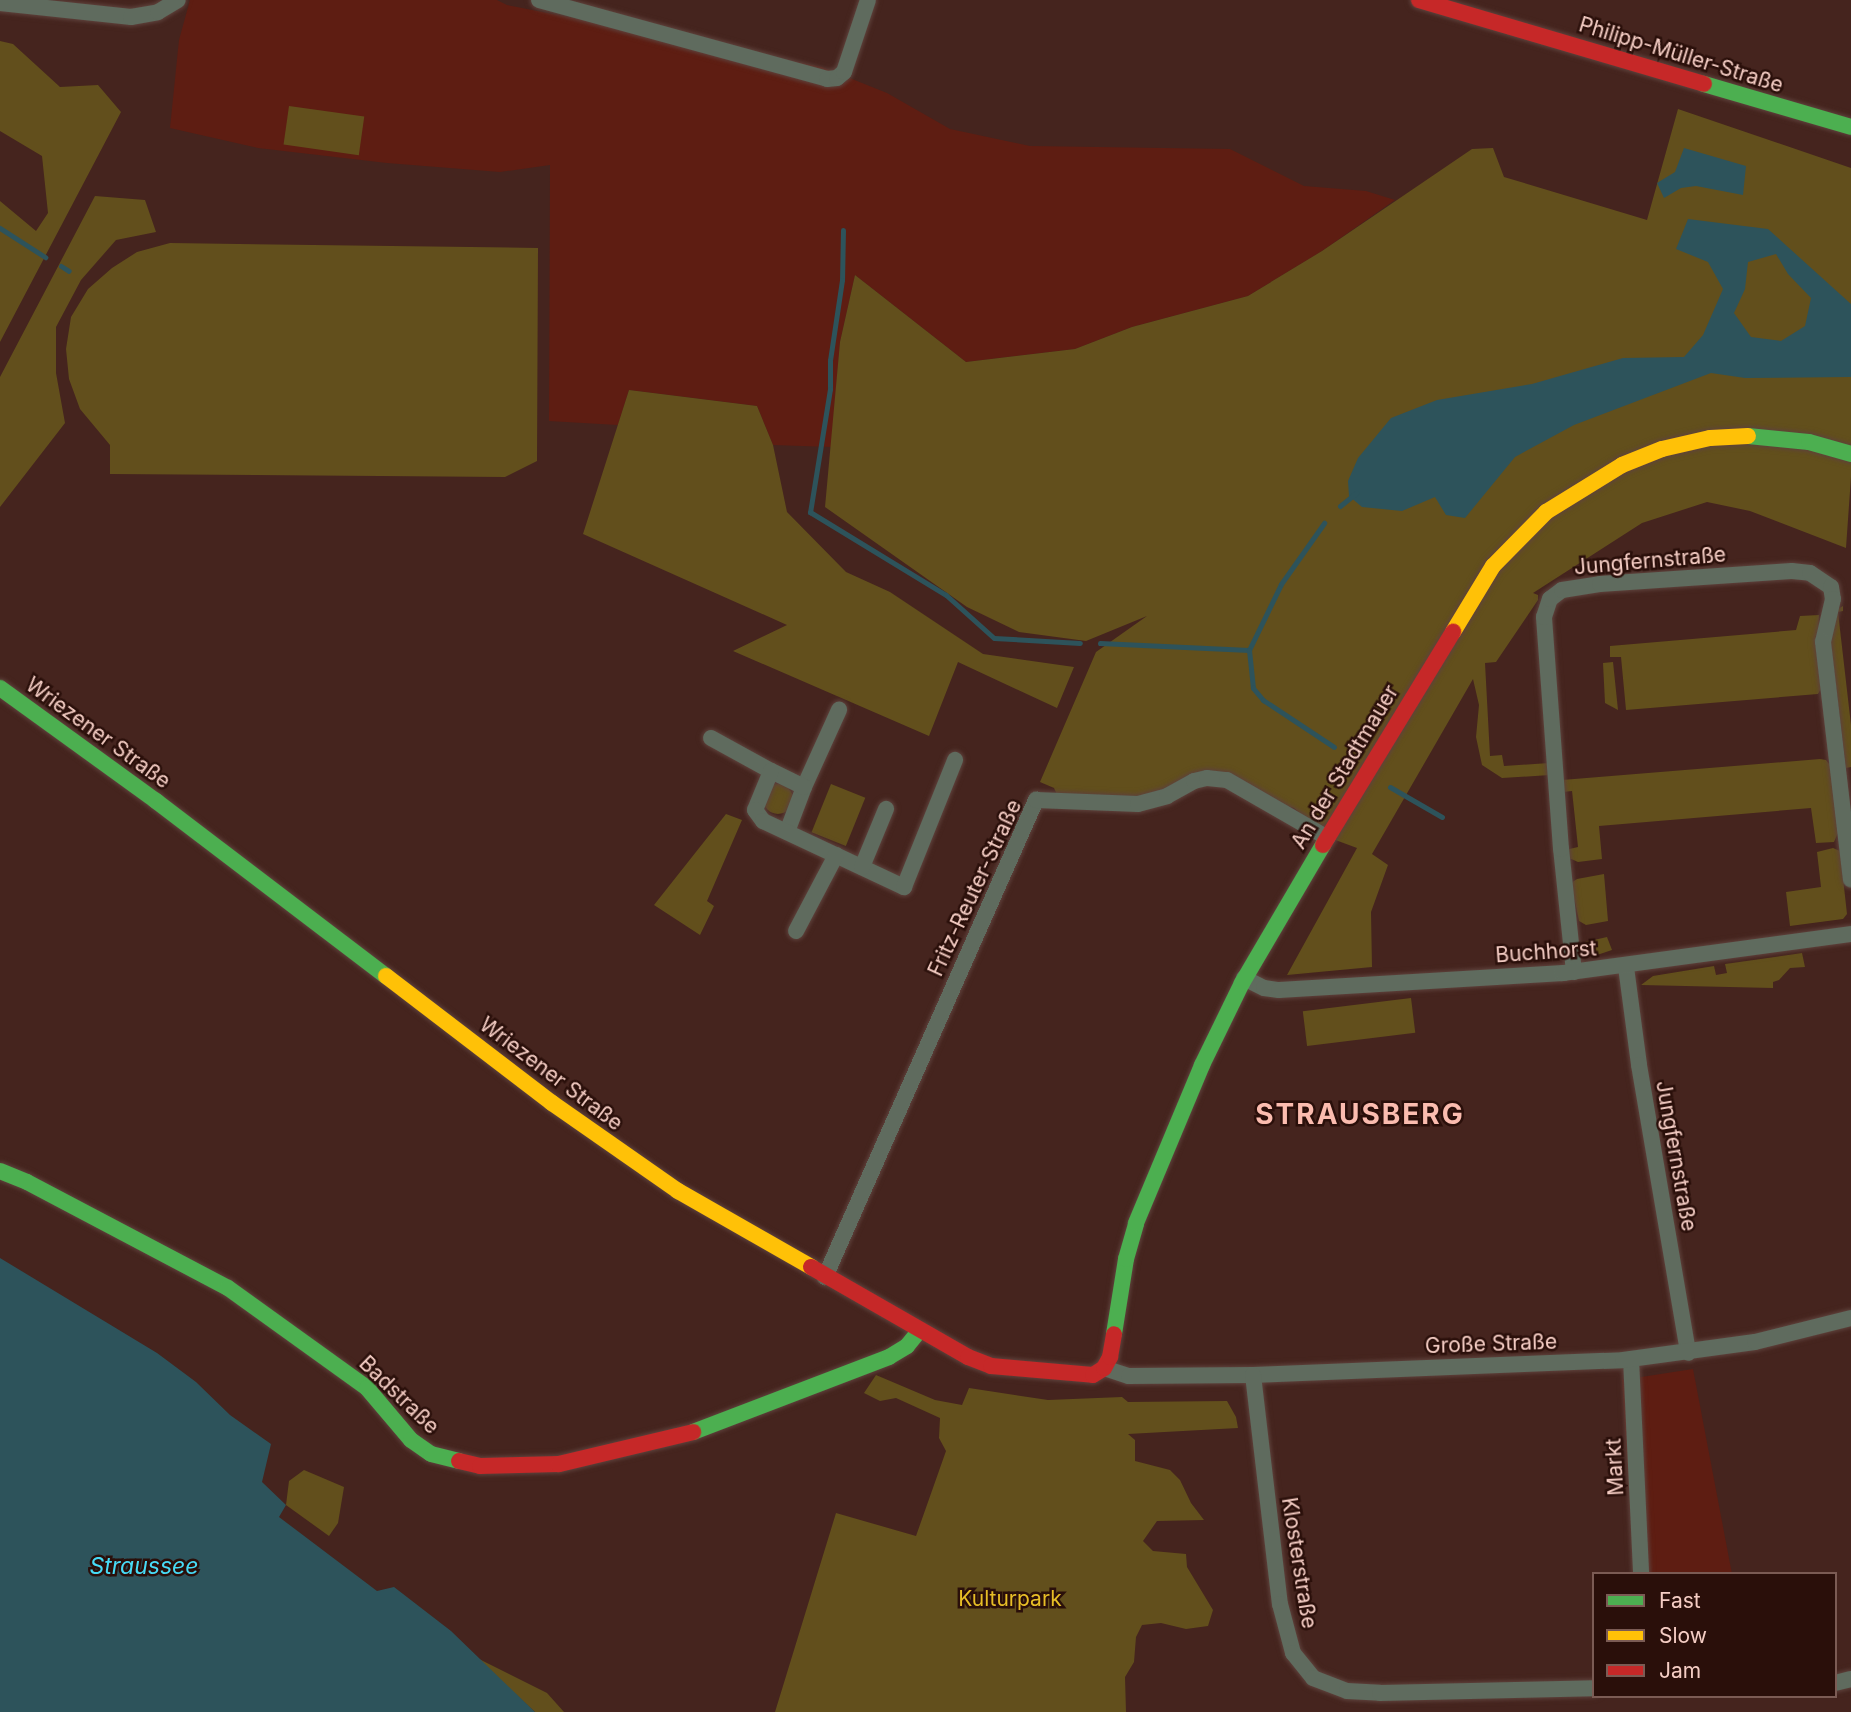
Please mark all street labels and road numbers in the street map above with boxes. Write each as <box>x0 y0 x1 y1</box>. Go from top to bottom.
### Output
street label: Philipp-Müller-Straße <box>1576 12 1786 98</box>
street label: Jungfernstraße <box>1573 542 1727 580</box>
street label: Wriezener Straße <box>21 672 175 794</box>
street label: An der Stadtmauer <box>1286 680 1404 854</box>
street label: Fritz-Reuter-Straße <box>923 796 1027 980</box>
street label: Buchhorst <box>1495 936 1597 968</box>
street label: Wriezener Straße <box>475 1012 627 1136</box>
street label: Jungfernstraße <box>1650 1079 1702 1233</box>
street label: Große Straße <box>1425 1329 1557 1359</box>
street label: Badstraße <box>354 1351 444 1439</box>
street label: Markt <box>1601 1438 1629 1496</box>
street label: Klosterstraße <box>1276 1496 1322 1630</box>

